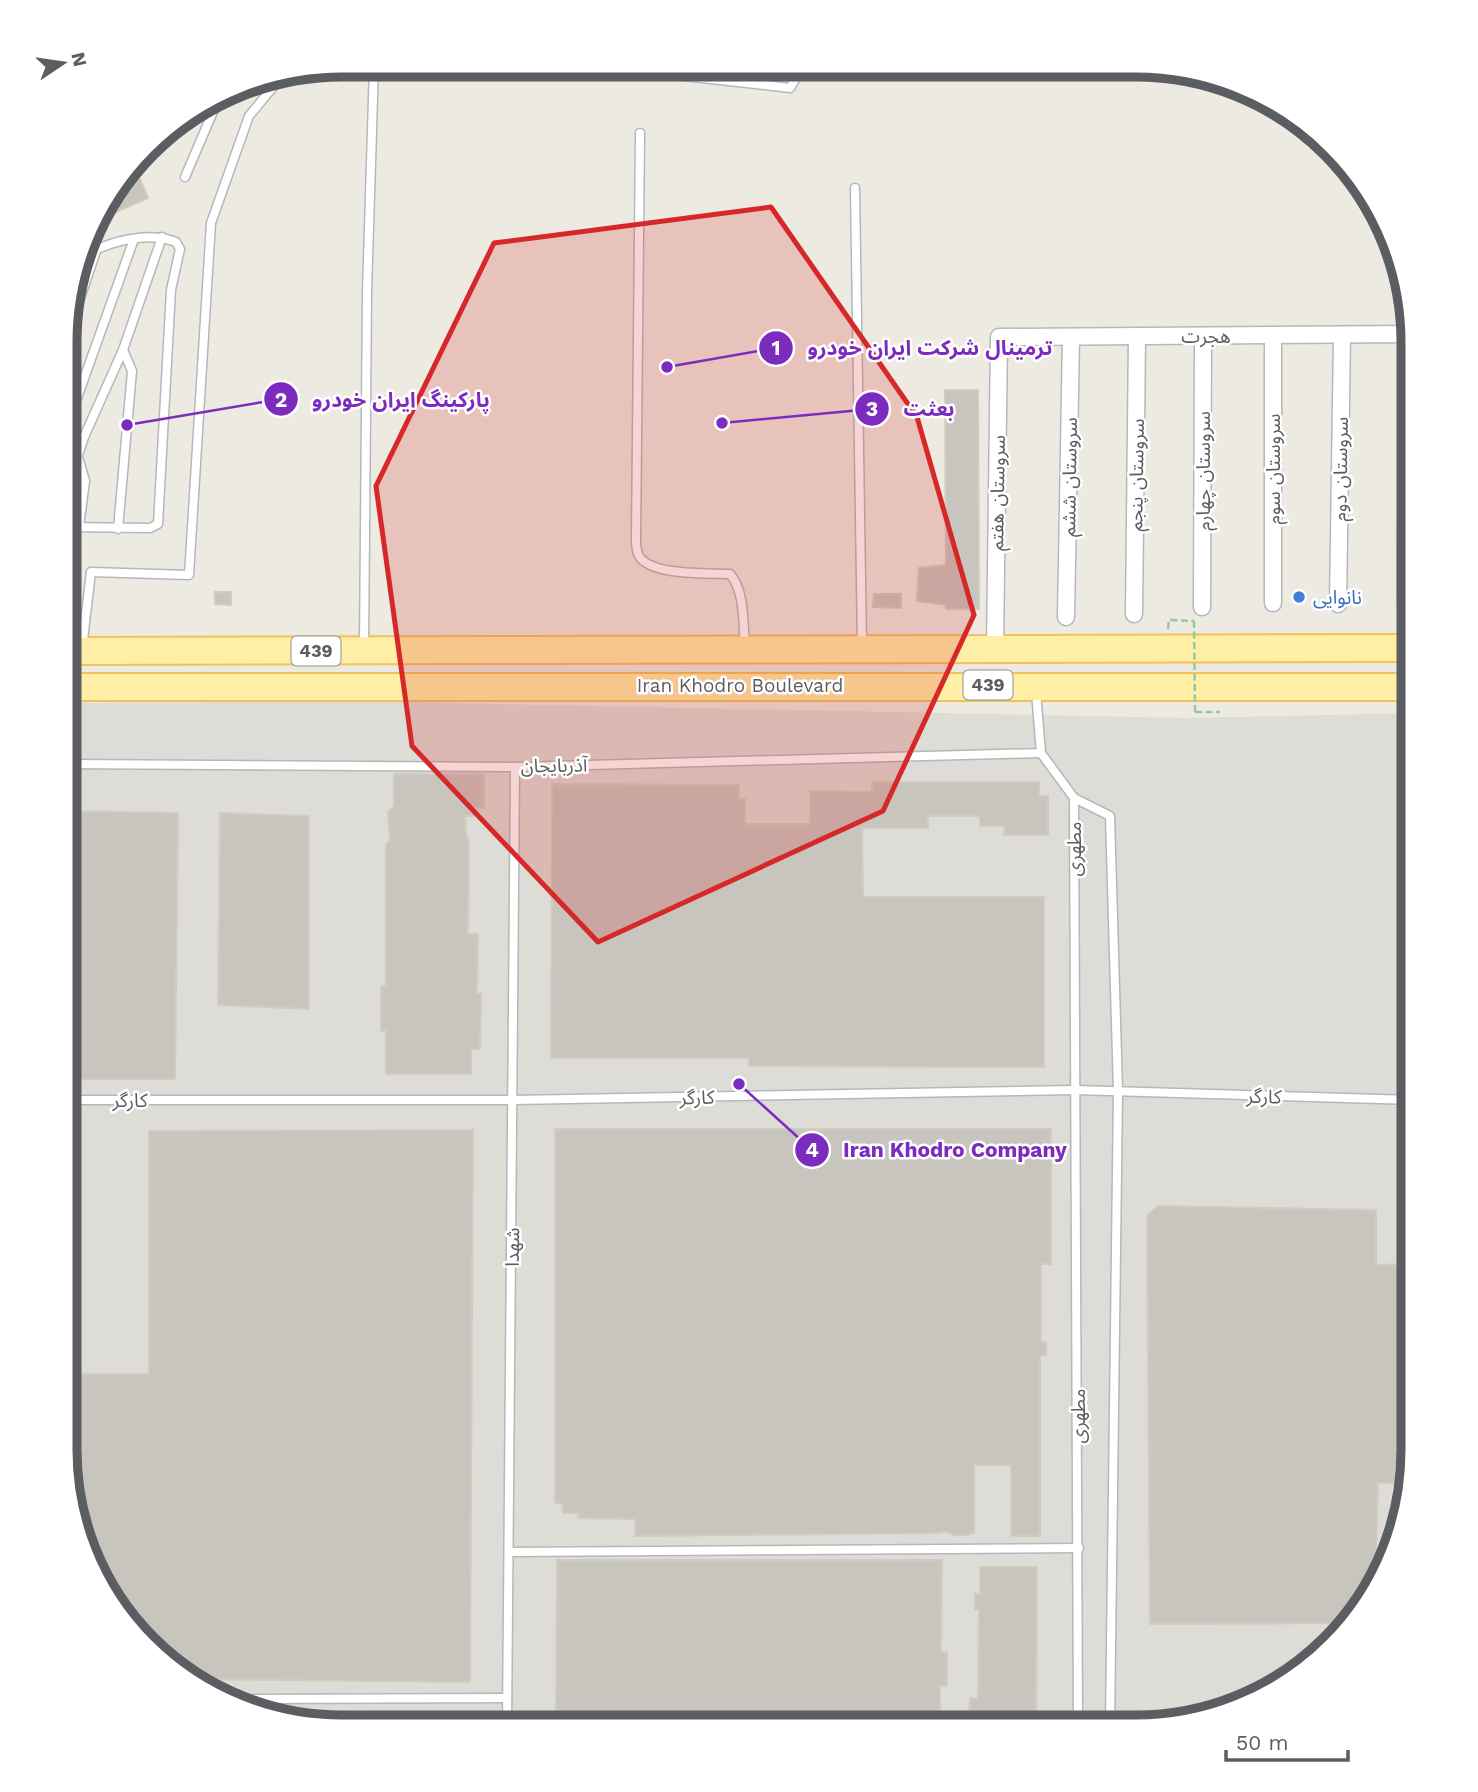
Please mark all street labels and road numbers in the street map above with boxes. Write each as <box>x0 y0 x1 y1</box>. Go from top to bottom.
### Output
street label: هجرت <box>1181 325 1231 348</box>
street label: سروستان چهارم <box>1192 411 1218 531</box>
street label: سروستان سوم <box>1262 414 1288 524</box>
street label: سروستان دوم <box>1328 416 1356 522</box>
street label: سروستان ششم <box>1057 417 1085 537</box>
street label: سروستان پنجم <box>1124 418 1152 532</box>
street label: سروستان هفتم <box>985 435 1013 551</box>
road number: 439 <box>292 636 340 666</box>
road number: 439 <box>964 670 1012 700</box>
street label: Iran Khodro Boulevard <box>637 674 843 697</box>
street label: آذربایجان <box>520 753 589 778</box>
street label: مطهری <box>1063 821 1086 877</box>
street label: کارگر <box>1245 1084 1283 1109</box>
street label: کارگر <box>678 1086 716 1109</box>
street label: کارگر <box>112 1089 149 1112</box>
street label: شهدا <box>501 1227 524 1267</box>
street label: مطهری <box>1067 1388 1090 1444</box>

